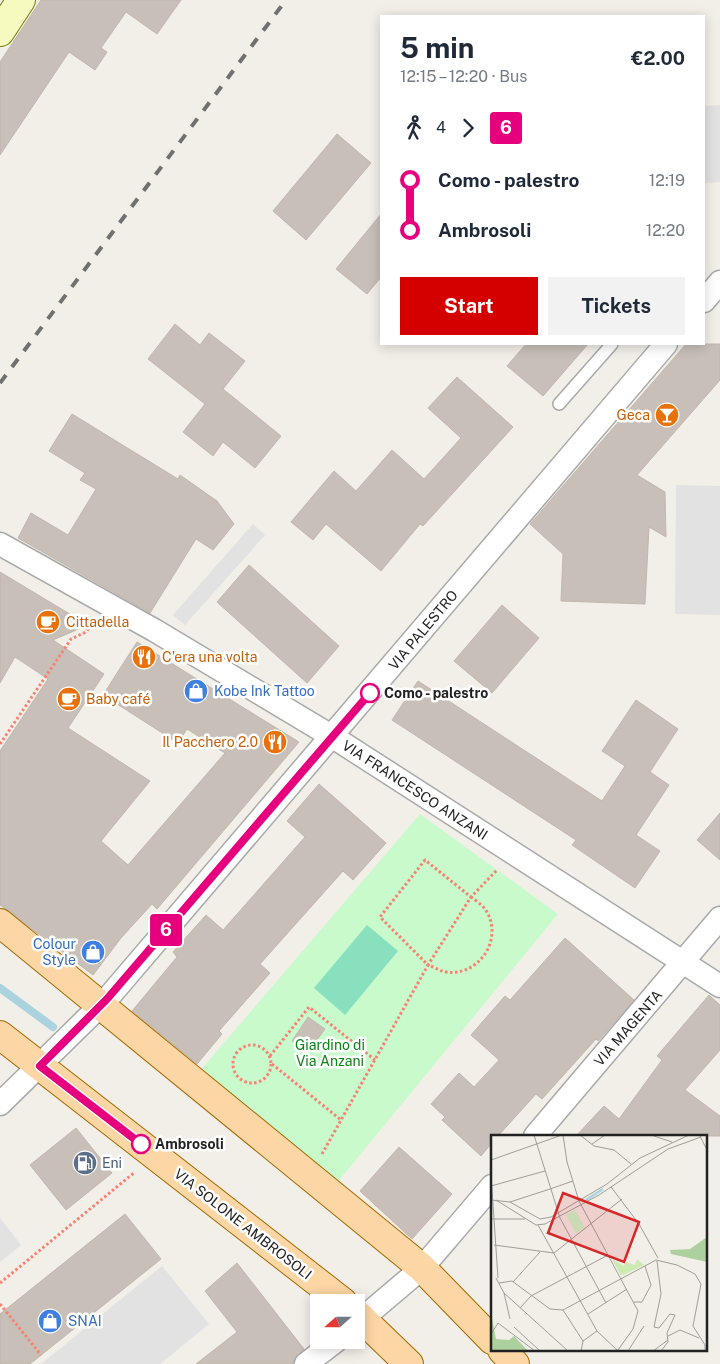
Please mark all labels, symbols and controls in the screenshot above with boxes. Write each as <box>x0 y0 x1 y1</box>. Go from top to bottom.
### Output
text: 5 min <box>400 31 474 64</box>
text: €2.00 <box>631 47 685 69</box>
text: 12:15 – 12:20 · Bus <box>400 67 527 86</box>
icon: walk <box>400 114 428 142</box>
icon: forward <box>454 114 482 142</box>
text: 6 <box>500 117 512 138</box>
text: 4 <box>436 118 446 137</box>
text: Como - palestro <box>438 169 580 191</box>
text: 12:19 <box>649 171 685 190</box>
text: Ambrosoli <box>438 219 531 241</box>
text: 12:20 <box>646 221 685 240</box>
button: Start <box>400 277 538 335</box>
button: Tickets <box>548 277 685 335</box>
bar icon: Geca <box>654 402 680 428</box>
place label: Geca <box>617 407 650 423</box>
street label: VIA PALESTRO <box>385 587 461 673</box>
cafe icon: Cittadella <box>35 609 61 635</box>
place label: Cittadella <box>66 614 129 630</box>
restaurant icon: C'era una volta <box>131 644 157 670</box>
place label: C'era una volta <box>162 649 258 665</box>
shop icon: Kobe Ink Tattoo <box>183 678 209 704</box>
place label: Kobe Ink Tattoo <box>214 683 315 699</box>
marker: Como - palestro <box>360 683 380 703</box>
place label: Como - palestro <box>384 685 488 701</box>
cafe icon: Baby café <box>56 686 82 712</box>
place label: Baby café <box>86 691 151 707</box>
restaurant icon: Il Pacchero 2.0 <box>262 729 288 755</box>
place label: Il Pacchero 2.0 <box>162 734 258 750</box>
street label: VIA FRANCESCO ANZANI <box>339 737 491 843</box>
line badge: 6 <box>150 914 182 946</box>
text: 6 <box>160 919 172 940</box>
place label: Colour Style <box>33 936 76 968</box>
shop icon: Colour Style <box>80 939 106 965</box>
street label: VIA MAGENTA <box>591 987 665 1069</box>
park label: Giardino di Via Anzani <box>295 1037 365 1069</box>
marker: Ambrosoli <box>131 1134 151 1154</box>
inset map <box>491 1135 708 1352</box>
place label: Ambrosoli <box>155 1136 224 1152</box>
fuel station icon: Eni <box>72 1150 98 1176</box>
place label: Eni <box>102 1155 122 1171</box>
street label: VIA SOLONE AMBROSOLI <box>171 1165 315 1283</box>
north arrow <box>310 1294 365 1349</box>
map controls <box>310 1294 365 1349</box>
shop icon: SNAI <box>37 1308 63 1334</box>
place label: SNAI <box>68 1313 102 1329</box>

